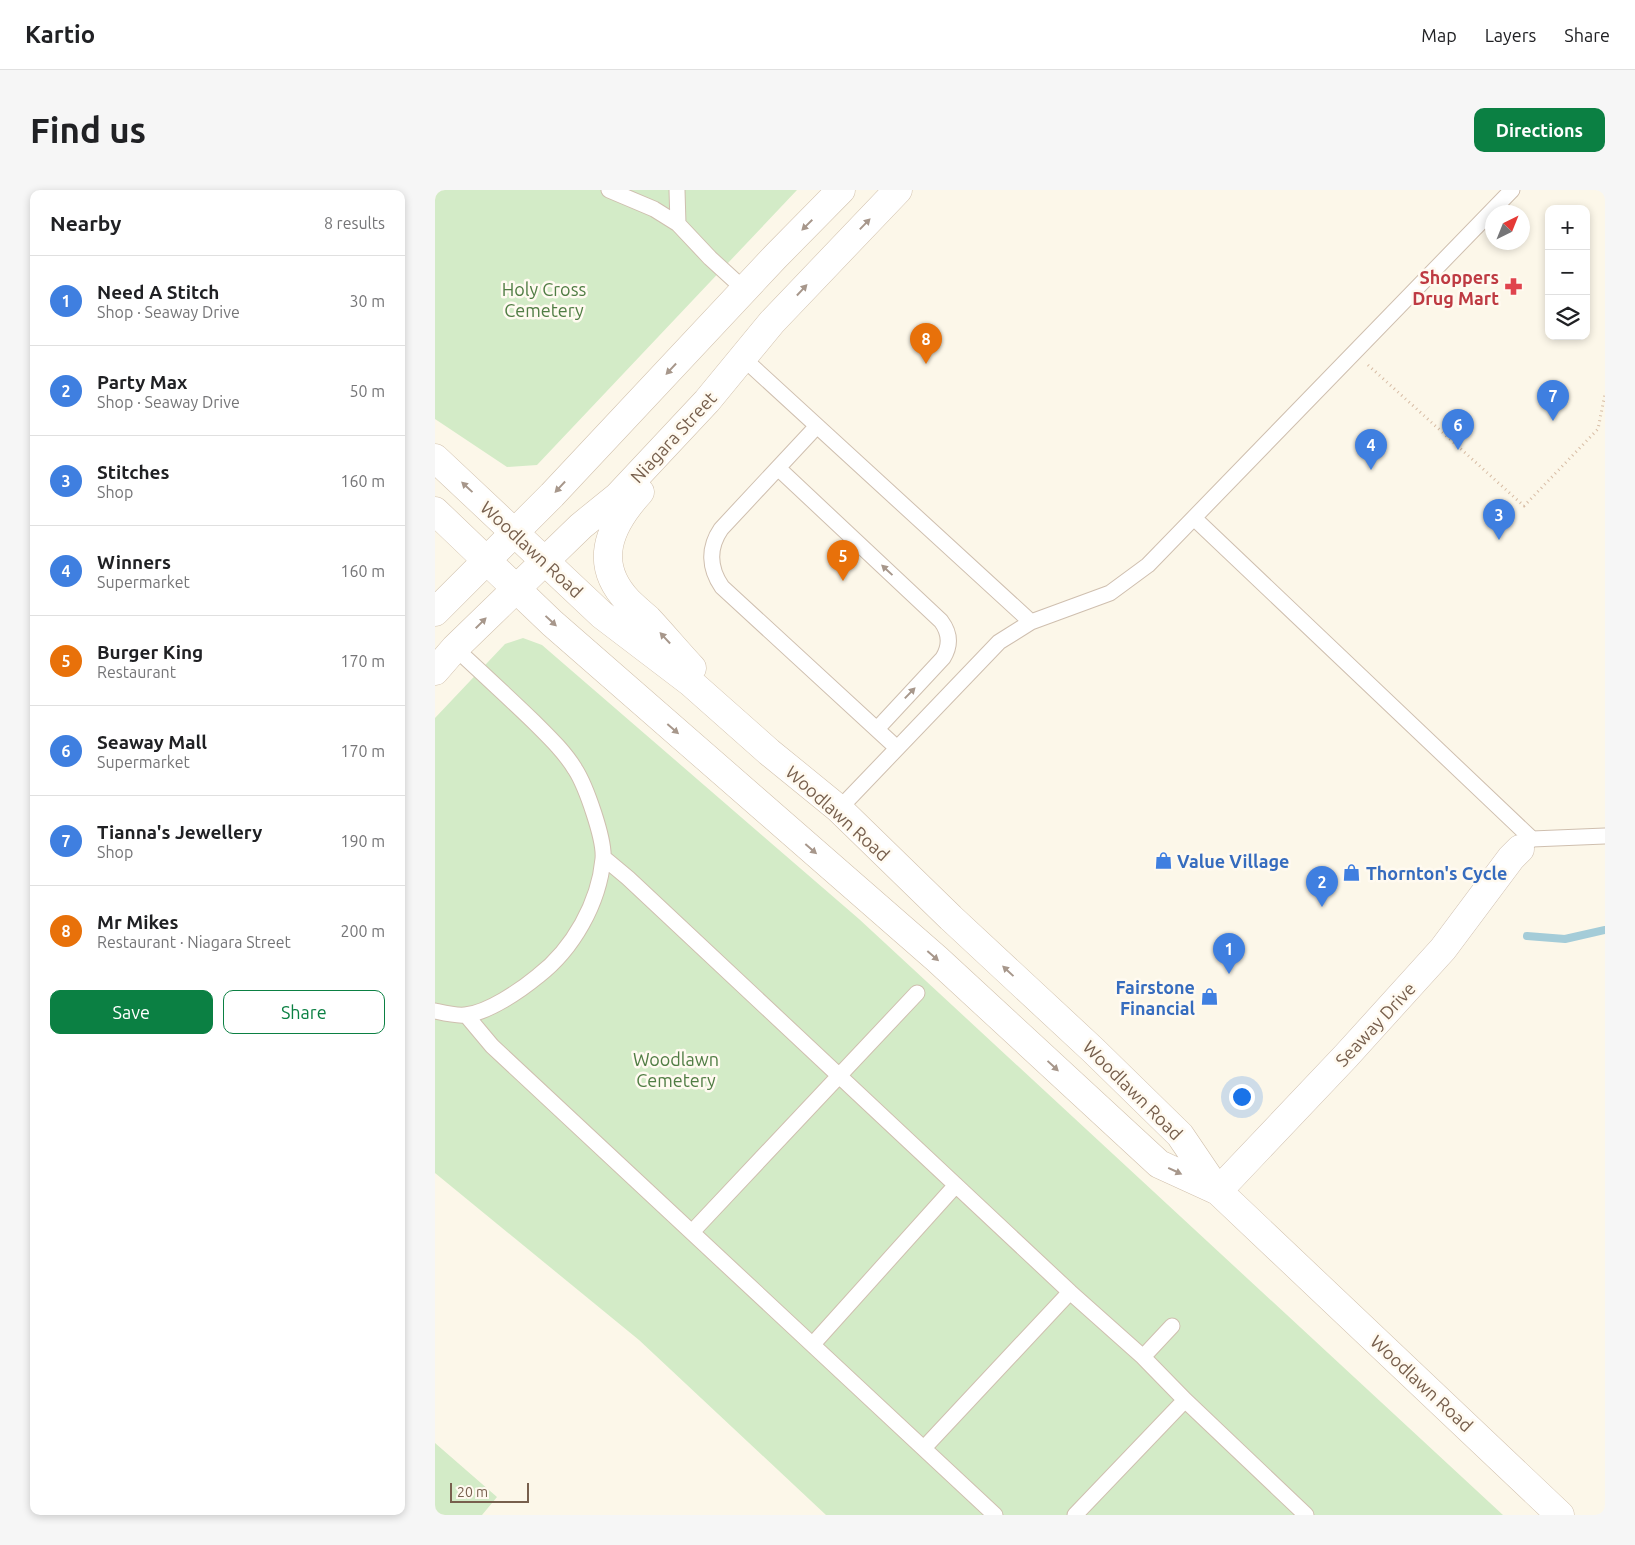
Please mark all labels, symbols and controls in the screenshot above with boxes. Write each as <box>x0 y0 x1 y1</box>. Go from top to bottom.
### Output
text: Kartio <box>25 21 95 48</box>
text: Map <box>1421 25 1457 45</box>
text: Layers <box>1485 25 1536 45</box>
text: Share <box>1564 25 1610 45</box>
button: Directions <box>1474 108 1605 152</box>
text: Find us <box>30 110 146 150</box>
north arrow <box>1485 205 1530 250</box>
map controls <box>1545 205 1590 340</box>
button: + <box>1545 205 1590 250</box>
text: Nearby <box>50 211 121 235</box>
text: 8 results <box>324 214 385 232</box>
one-way arrow <box>859 218 871 230</box>
one-way arrow <box>801 219 813 231</box>
button: − <box>1545 250 1590 295</box>
place label: Shoppers Drug Mart <box>1412 267 1499 308</box>
pharmacy icon: Shoppers Drug Mart <box>1503 277 1523 297</box>
park label: Holy Cross Cemetery <box>502 279 586 320</box>
text: Need A Stitch <box>97 281 219 303</box>
one-way arrow <box>796 285 808 297</box>
text: 1 <box>61 292 71 310</box>
text: 30 m <box>349 292 385 310</box>
button: layers <box>1545 295 1590 340</box>
text: Shop · Seaway Drive <box>97 303 240 321</box>
pin: 8 <box>910 323 942 364</box>
one-way arrow <box>665 363 677 375</box>
text: Party Max <box>97 371 187 393</box>
pin: 7 <box>1537 380 1569 421</box>
text: 2 <box>61 382 71 400</box>
text: 50 m <box>349 382 385 400</box>
street label: Niagara Street <box>626 388 720 486</box>
text: Shop · Seaway Drive <box>97 393 240 411</box>
pin: 6 <box>1442 409 1474 450</box>
pin: 4 <box>1355 429 1387 470</box>
text: Stitches <box>97 461 170 483</box>
text: 3 <box>61 472 71 490</box>
text: 160 m <box>340 472 385 490</box>
one-way arrow <box>461 481 473 493</box>
one-way arrow <box>554 481 566 493</box>
text: Shop <box>97 483 133 501</box>
street label: Woodlawn Road <box>477 497 587 601</box>
pin: 3 <box>1483 499 1515 540</box>
pin: 5 <box>827 540 859 581</box>
text: Winners <box>97 551 171 573</box>
text: 4 <box>61 562 71 580</box>
text: 160 m <box>340 562 385 580</box>
one-way arrow <box>881 564 893 576</box>
text: Supermarket <box>97 573 190 591</box>
one-way arrow <box>545 616 558 627</box>
one-way arrow <box>474 617 486 629</box>
one-way arrow <box>659 633 671 645</box>
text: Burger King <box>97 641 203 663</box>
text: 5 <box>61 652 71 670</box>
text: 170 m <box>340 652 385 670</box>
text: Restaurant <box>97 663 176 681</box>
one-way arrow <box>904 688 916 700</box>
one-way arrow <box>667 723 680 734</box>
text: Seaway Mall <box>97 731 207 753</box>
text: 6 <box>61 742 71 760</box>
text: 170 m <box>340 742 385 760</box>
text: Supermarket <box>97 753 190 771</box>
street label: Woodlawn Road <box>782 761 894 865</box>
text: Tianna's Jewellery <box>97 821 262 843</box>
text: 7 <box>61 832 71 850</box>
text: 190 m <box>340 832 385 850</box>
text: Shop <box>97 843 133 861</box>
one-way arrow <box>804 843 817 854</box>
shop icon: Value Village <box>1153 851 1173 871</box>
place label: Value Village <box>1177 851 1289 871</box>
shop icon: Thornton's Cycle <box>1342 863 1362 883</box>
place label: Thornton's Cycle <box>1366 863 1507 883</box>
pin: 2 <box>1306 866 1338 907</box>
text: Mr Mikes <box>97 911 178 933</box>
text: 8 <box>61 922 71 940</box>
text: 200 m <box>340 922 385 940</box>
text: Restaurant · Niagara Street <box>97 933 291 951</box>
pin: 1 <box>1213 933 1245 974</box>
one-way arrow <box>927 950 940 961</box>
one-way arrow <box>1002 965 1014 977</box>
place label: Fairstone Financial <box>1115 977 1196 1018</box>
street label: Seaway Drive <box>1331 978 1419 1070</box>
shop icon: Fairstone Financial <box>1199 987 1219 1007</box>
button: Save <box>50 990 213 1034</box>
button: Share <box>223 990 385 1034</box>
street label: Woodlawn Road <box>1079 1036 1187 1144</box>
park label: Woodlawn Cemetery <box>633 1049 719 1090</box>
one-way arrow <box>1046 1060 1058 1072</box>
your location <box>1229 1084 1255 1110</box>
one-way arrow <box>1168 1168 1182 1176</box>
street label: Woodlawn Road <box>1367 1331 1477 1435</box>
scale bar <box>450 1480 529 1503</box>
text: 20 m <box>457 1484 488 1500</box>

